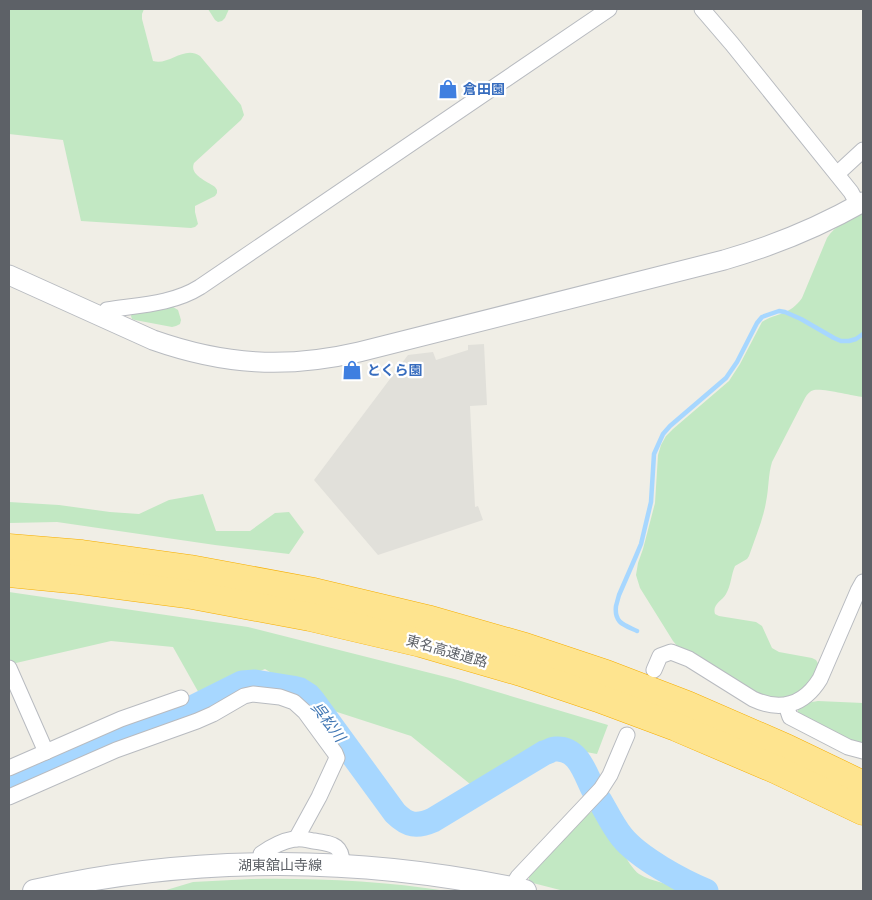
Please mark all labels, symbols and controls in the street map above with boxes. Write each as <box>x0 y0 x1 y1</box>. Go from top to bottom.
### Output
shop icon: 倉田園 <box>437 78 459 100</box>
place label: 倉田園 <box>463 81 505 97</box>
shop icon: とくら園 <box>341 359 363 381</box>
place label: とくら園 <box>367 362 423 378</box>
street label: 東名高速道路 <box>404 632 490 670</box>
water label: 呉松川 <box>307 699 350 747</box>
street label: 湖東舘山寺線 <box>238 857 322 873</box>

